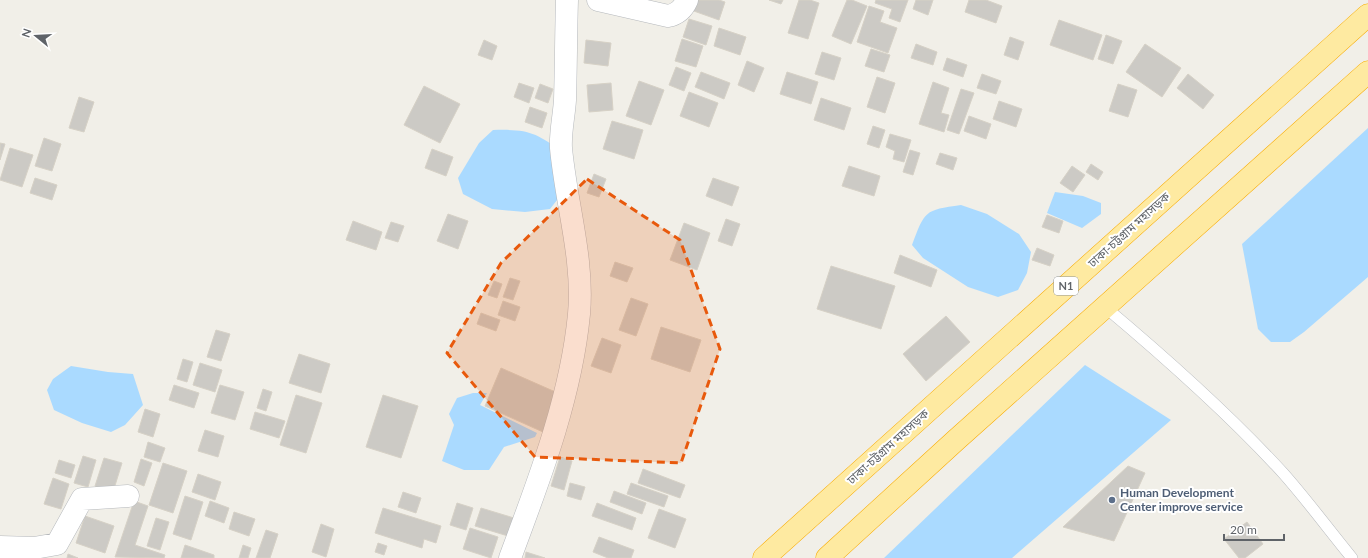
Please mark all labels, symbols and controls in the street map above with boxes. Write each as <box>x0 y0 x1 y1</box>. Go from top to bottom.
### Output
north arrow <box>16 16 56 56</box>
text: N <box>19 27 34 39</box>
street label: ঢাকা-চট্টগ্রাম মহাসড়ক <box>1084 189 1173 271</box>
road number: N1 <box>1054 277 1078 295</box>
street label: ঢাকা-চট্টগ্রাম মহাসড়ক <box>843 406 932 488</box>
place label: Human Development Center improve service <box>1120 485 1243 514</box>
marker: Human Development Center improve service <box>1107 495 1117 505</box>
scale bar <box>1224 516 1284 542</box>
text: 20 m <box>1230 522 1257 537</box>

